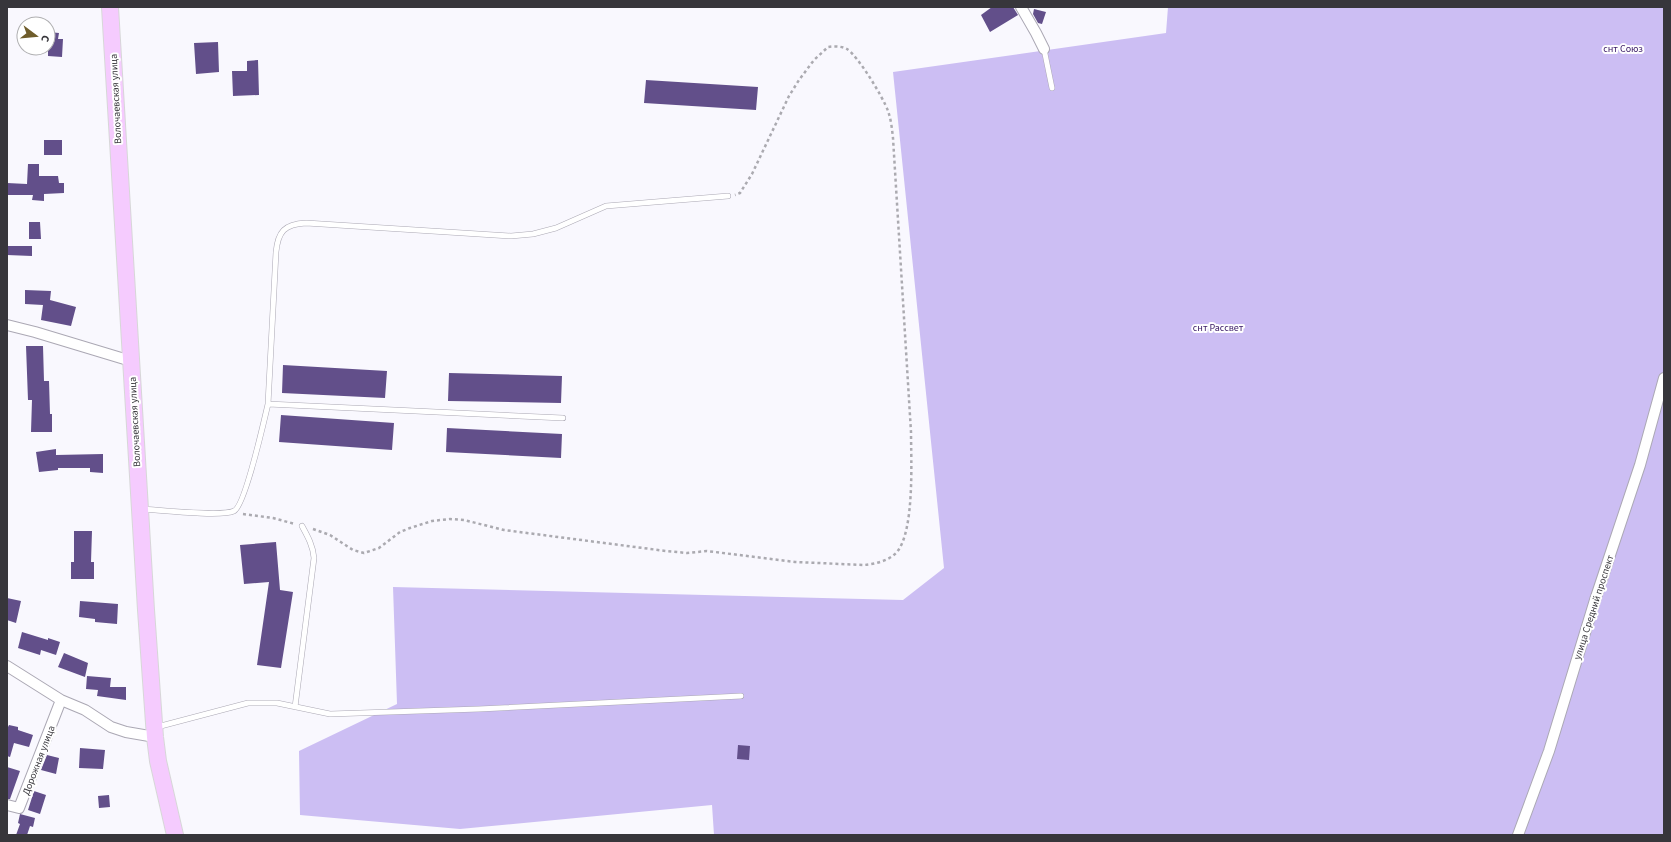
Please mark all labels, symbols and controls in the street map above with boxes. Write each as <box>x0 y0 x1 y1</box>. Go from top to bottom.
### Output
north arrow <box>16 16 56 56</box>
text: С <box>37 33 53 44</box>
park label: снт Союз <box>1603 42 1643 56</box>
street label: Волочаевская улица <box>107 54 125 144</box>
park label: снт Рассвет <box>1193 321 1244 335</box>
street label: Волочаевская улица <box>126 377 144 467</box>
street label: улица Средний проспект <box>1570 553 1618 662</box>
street label: Дорожная улица <box>19 723 59 797</box>

